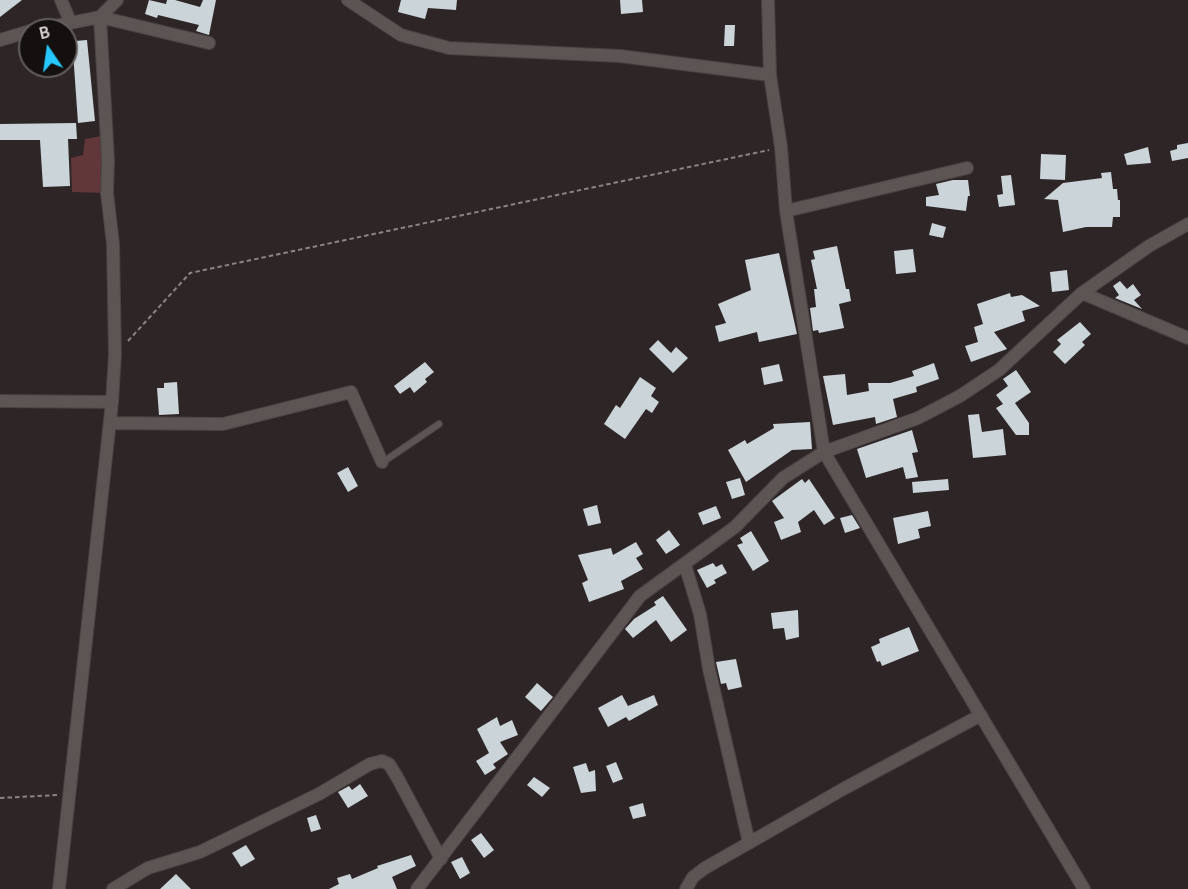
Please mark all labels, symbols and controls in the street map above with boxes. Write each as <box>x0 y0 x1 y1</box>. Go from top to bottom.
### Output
north arrow <box>18 18 78 78</box>
text: B <box>37 22 52 42</box>

